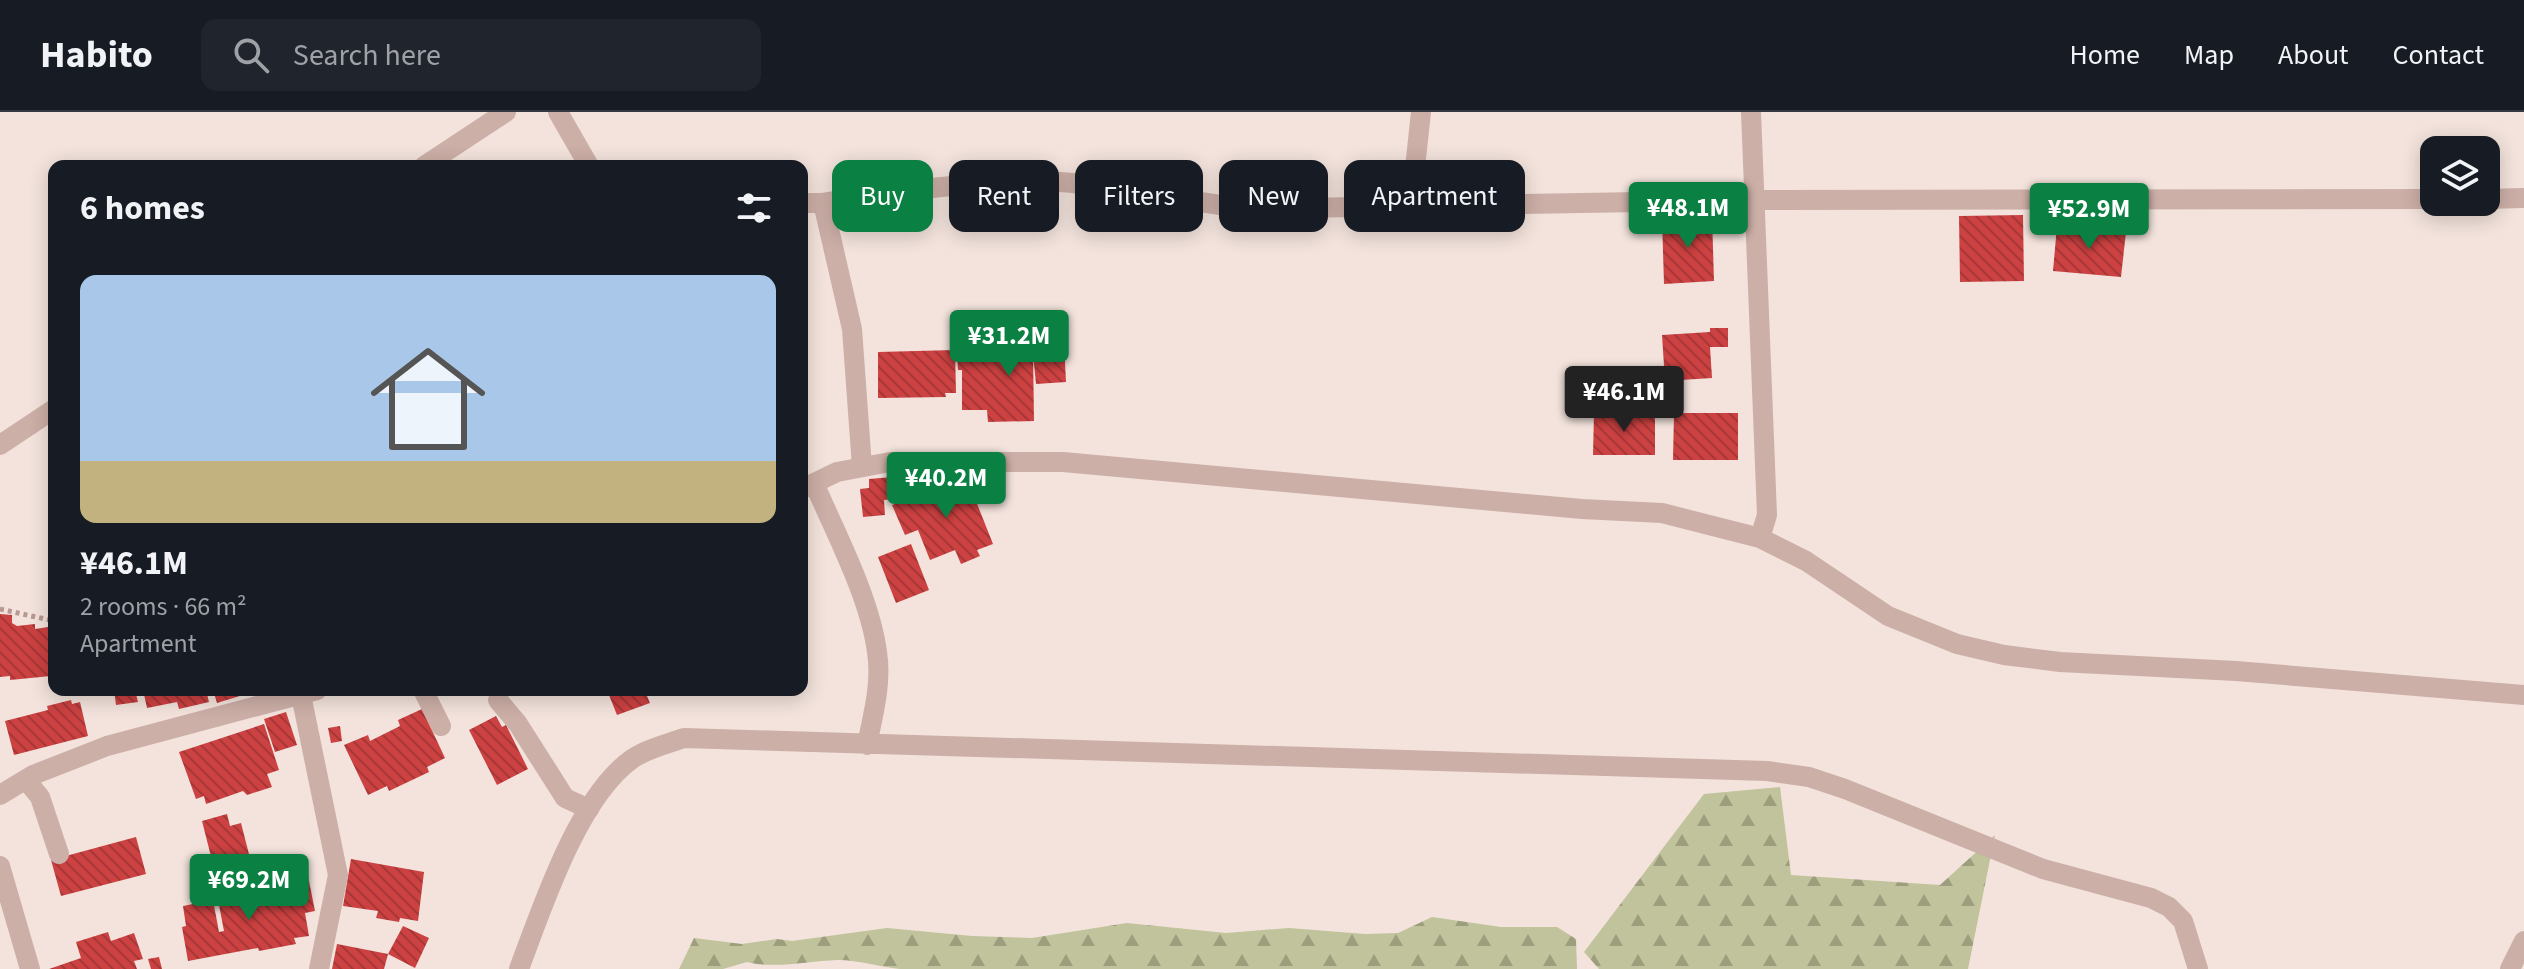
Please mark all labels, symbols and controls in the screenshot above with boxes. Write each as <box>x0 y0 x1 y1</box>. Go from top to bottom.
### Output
search box <box>201 19 761 91</box>
text: Habito <box>40 28 153 82</box>
icon: search <box>229 33 273 77</box>
text: Search here <box>293 34 441 77</box>
text: Home <box>2069 35 2140 75</box>
text: Map <box>2184 35 2234 75</box>
text: About <box>2278 35 2349 75</box>
text: Contact <box>2393 35 2484 75</box>
map controls <box>2420 136 2500 216</box>
button: layers <box>2420 136 2500 216</box>
chip: Buy <box>832 160 933 232</box>
chip: Rent <box>949 160 1059 232</box>
chip: Filters <box>1075 160 1203 232</box>
chip: New <box>1219 160 1328 232</box>
chip: Apartment <box>1344 160 1525 232</box>
pin: ¥48.1M <box>1623 182 1753 250</box>
pin: ¥52.9M <box>2024 183 2154 251</box>
text: 6 homes <box>80 184 205 233</box>
icon: filters <box>732 186 776 230</box>
text: ¥48.1M <box>1647 189 1729 226</box>
text: ¥52.9M <box>2048 190 2130 227</box>
pin: ¥31.2M <box>944 310 1074 378</box>
text: ¥31.2M <box>968 317 1050 354</box>
icon: home <box>356 327 500 471</box>
pin: ¥46.1M <box>1559 366 1689 434</box>
text: ¥46.1M <box>1583 373 1665 410</box>
pin: ¥40.2M <box>881 452 1011 520</box>
text: ¥40.2M <box>905 459 987 496</box>
text: ¥46.1M <box>80 539 188 588</box>
text: 2 rooms · 66 m² <box>80 588 247 625</box>
text: Apartment <box>80 625 197 662</box>
pin: ¥69.2M <box>184 854 314 922</box>
text: ¥69.2M <box>208 861 290 898</box>

